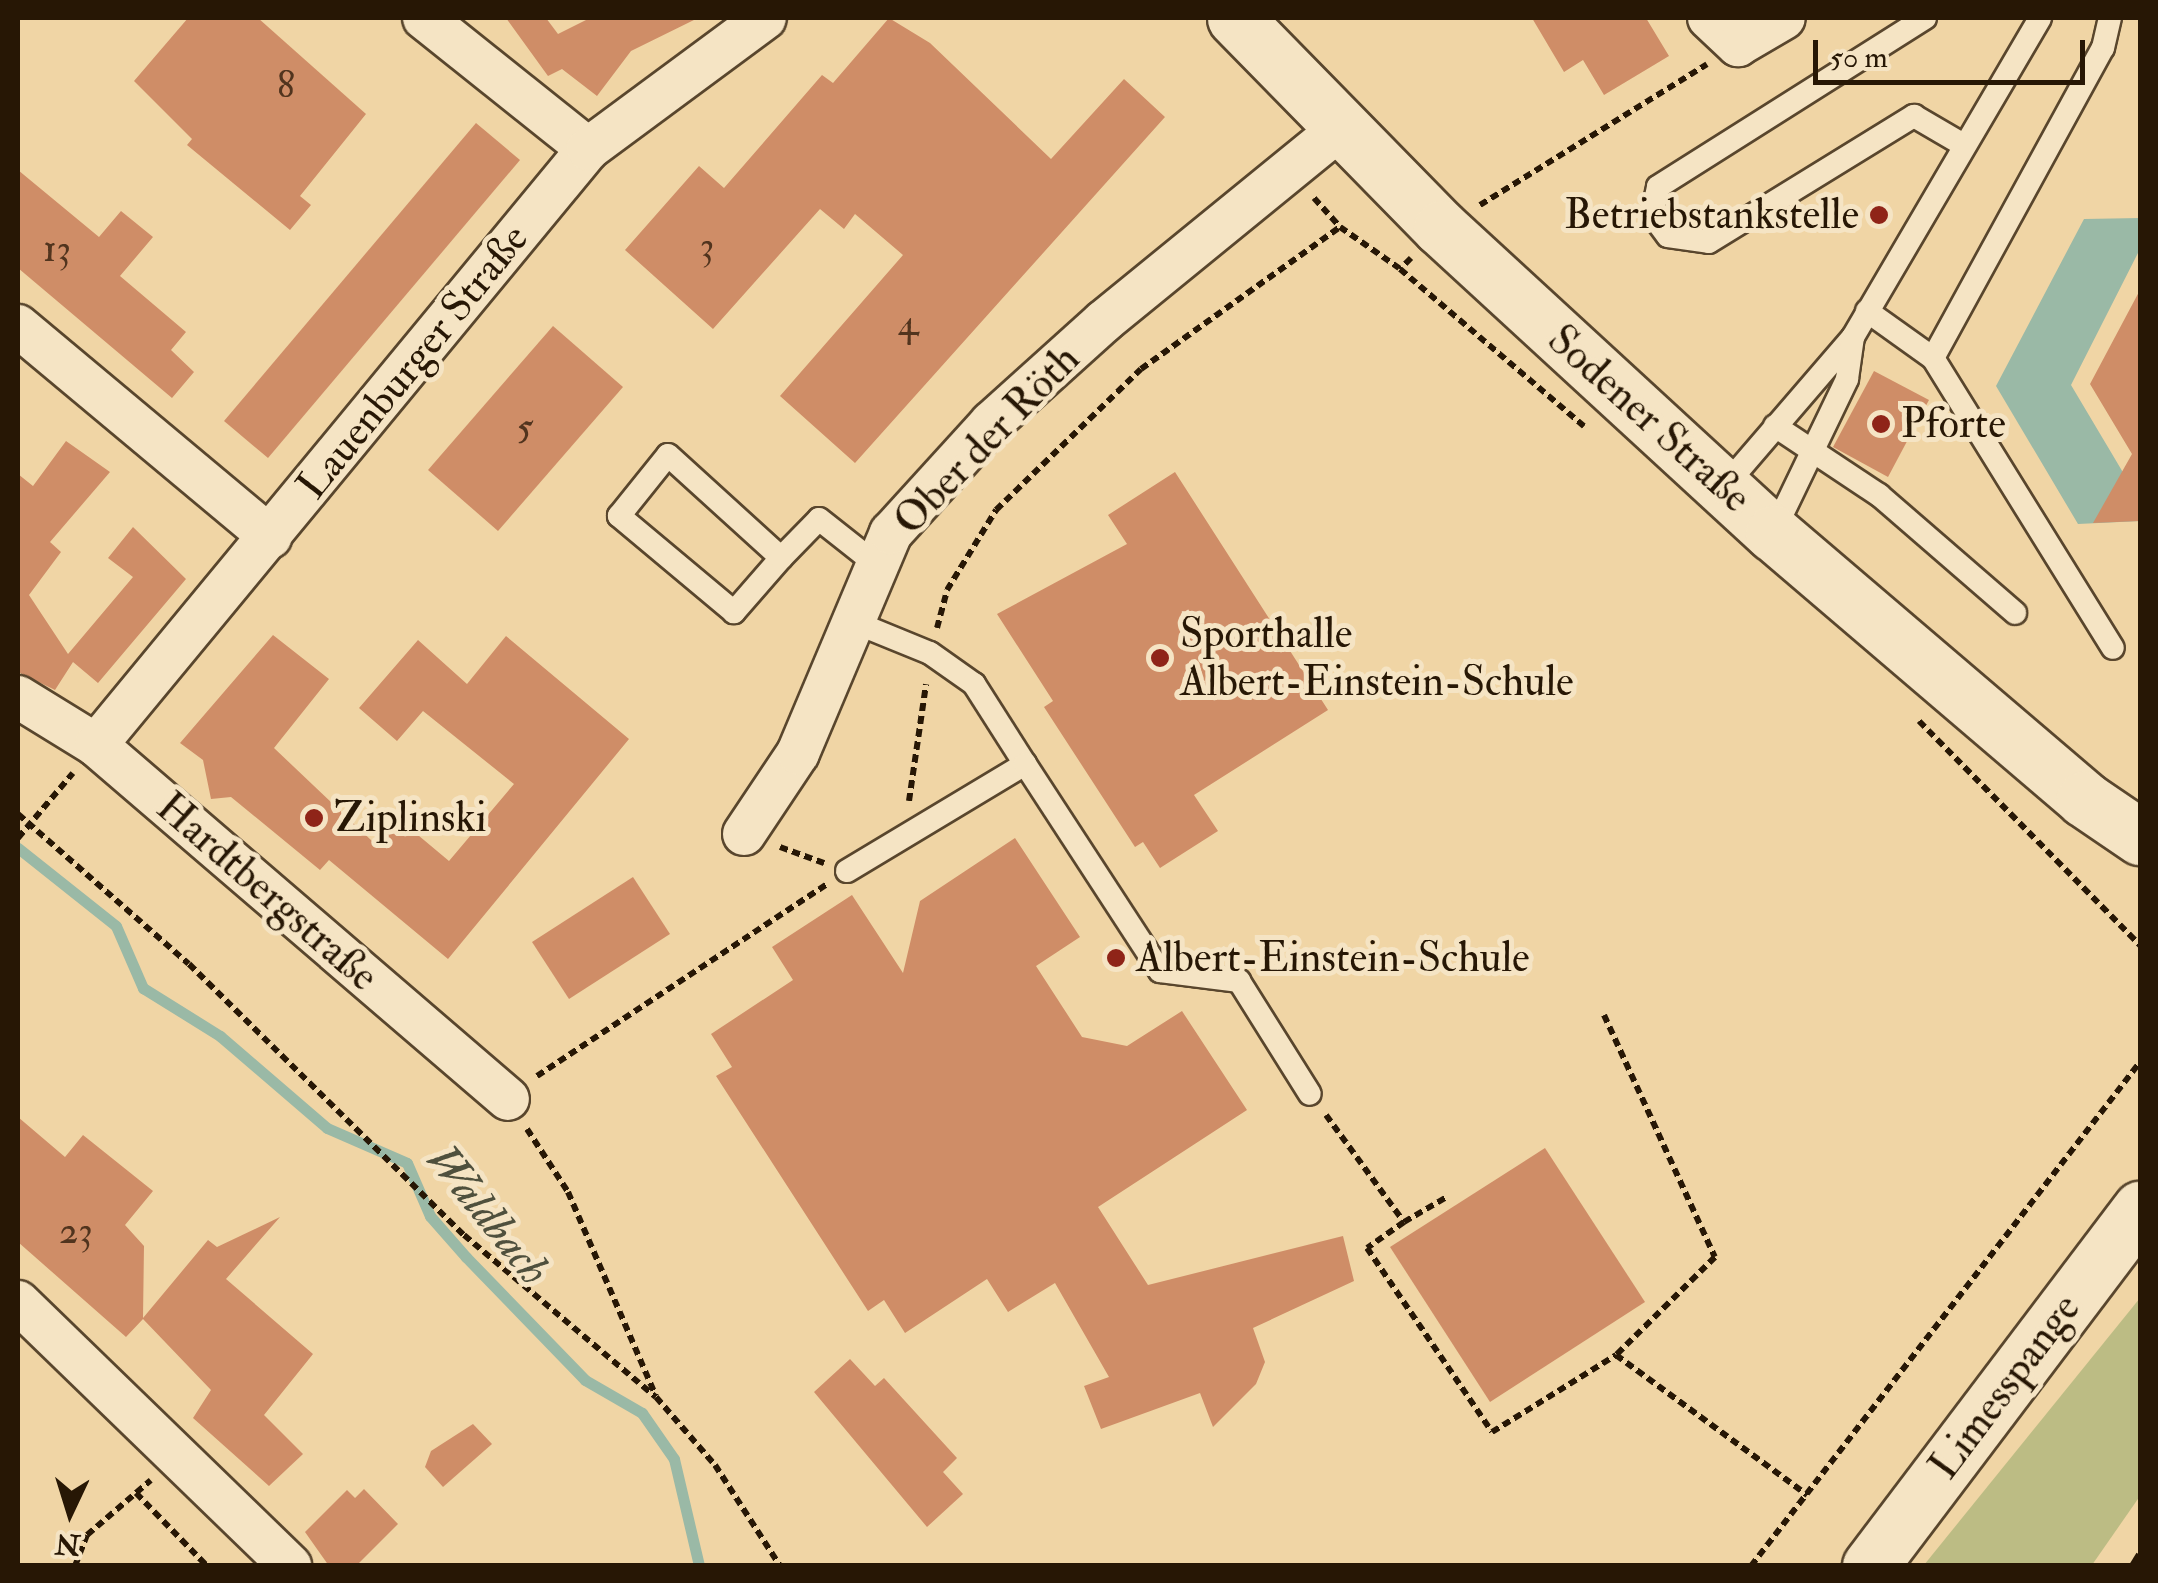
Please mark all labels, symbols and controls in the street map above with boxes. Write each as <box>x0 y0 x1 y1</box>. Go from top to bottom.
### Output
scale bar <box>1818 20 2090 82</box>
text: 50 m <box>1830 39 1888 76</box>
house number: 8 <box>277 63 295 109</box>
place label: Betriebstankstelle <box>1564 190 1859 240</box>
marker: Betriebstankstelle <box>1868 204 1890 226</box>
street label: Lauenburger Straße <box>287 214 539 510</box>
house number: 3 <box>700 224 714 270</box>
house number: 13 <box>43 227 71 273</box>
house number: 4 <box>898 301 918 347</box>
street label: Sodener Straße <box>1537 315 1761 523</box>
street label: Ober der Röth <box>884 334 1090 546</box>
place label: Pforte <box>1901 399 2006 449</box>
house number: 5 <box>517 405 533 451</box>
marker: Pforte <box>1870 413 1892 435</box>
place label: Sporthalle Albert-Einstein-Schule <box>1180 609 1574 708</box>
marker: Sporthalle Albert-Einstein-Schule <box>1149 647 1171 669</box>
street label: Hardtbergstraße <box>146 782 388 1002</box>
place label: Ziplinski <box>334 793 487 843</box>
marker: Ziplinski <box>303 807 325 829</box>
place label: Albert-Einstein-Schule <box>1136 933 1530 983</box>
marker: Albert-Einstein-Schule <box>1105 947 1127 969</box>
water label: Waldbach <box>414 1134 560 1296</box>
house number: 23 <box>59 1209 93 1255</box>
street label: Limesspange <box>1919 1284 2091 1490</box>
north arrow <box>20 1463 120 1563</box>
text: N <box>54 1525 82 1562</box>

